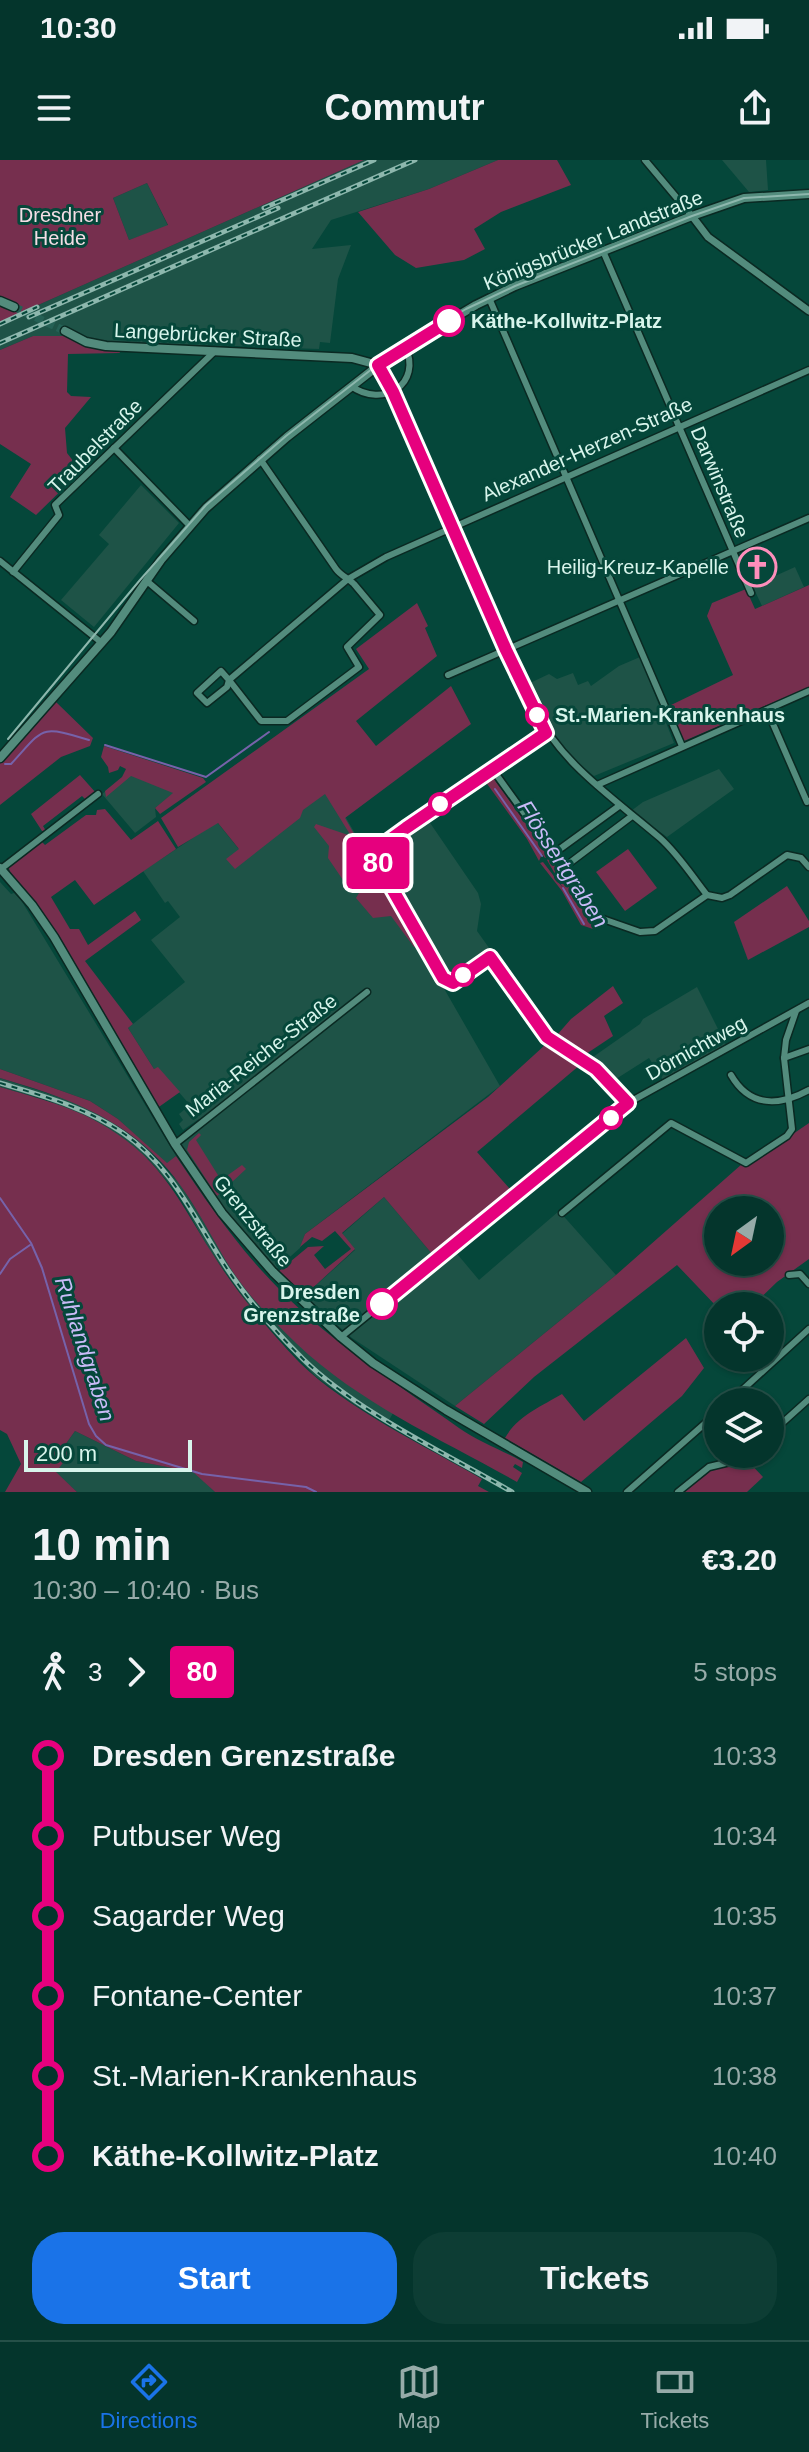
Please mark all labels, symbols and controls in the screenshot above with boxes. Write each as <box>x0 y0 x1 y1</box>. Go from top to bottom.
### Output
text: 10:30 <box>40 11 117 44</box>
icon: menu <box>32 86 76 130</box>
icon: share <box>733 86 777 130</box>
text: Commutr <box>325 87 485 128</box>
street label: Königsbrücker Landstraße <box>480 186 706 294</box>
park label: Dresdner Heide <box>19 204 101 249</box>
marker: Käthe-Kollwitz-Platz <box>434 306 464 336</box>
place label: Käthe-Kollwitz-Platz <box>471 310 662 332</box>
street label: Langebrücker Straße <box>114 319 302 351</box>
street label: Alexander-Herzen-Straße <box>478 393 696 505</box>
street label: Traubelstraße <box>43 394 147 498</box>
street label: Darwinstraße <box>687 423 753 541</box>
church icon: Heilig-Kreuz-Kapelle <box>736 546 778 588</box>
place label: Heilig-Kreuz-Kapelle <box>547 556 729 578</box>
marker: St.-Marien-Krankenhaus <box>526 704 548 726</box>
place label: St.-Marien-Krankenhaus <box>555 704 785 726</box>
unlabelled marker <box>429 793 451 815</box>
water label: Flössertgraben <box>513 796 613 932</box>
line badge: 80 <box>342 837 414 889</box>
text: 80 <box>362 847 394 878</box>
unlabelled marker <box>452 964 474 986</box>
street label: Maria-Reiche-Straße <box>181 989 341 1121</box>
street label: Dörnichtweg <box>642 1011 750 1085</box>
unlabelled marker <box>600 1107 622 1129</box>
street label: Grenzstraße <box>209 1171 297 1271</box>
north arrow <box>704 1196 784 1276</box>
map controls <box>704 1196 784 1468</box>
water label: Ruhlandgraben <box>50 1274 120 1424</box>
place label: Dresden Grenzstraße <box>243 1281 360 1326</box>
marker: Dresden Grenzstraße <box>367 1289 397 1319</box>
button: locate <box>704 1292 784 1372</box>
button: layers <box>704 1388 784 1468</box>
scale bar <box>24 1436 192 1472</box>
text: 200 m <box>36 1441 97 1466</box>
text: 10 min <box>32 1520 171 1569</box>
text: €3.20 <box>702 1543 777 1576</box>
text: 10:30 – 10:40 · Bus <box>32 1575 259 1605</box>
icon: walk <box>32 1650 76 1694</box>
icon: forward <box>114 1650 158 1694</box>
text: 80 <box>186 1656 218 1687</box>
text: 3 <box>88 1657 102 1687</box>
text: 5 stops <box>693 1657 777 1687</box>
text: Dresden Grenzstraße <box>92 1739 395 1772</box>
text: 10:33 <box>712 1741 777 1771</box>
text: Putbuser Weg <box>92 1819 282 1852</box>
text: 10:34 <box>712 1821 777 1851</box>
text: Sagarder Weg <box>92 1899 285 1932</box>
text: 10:35 <box>712 1901 777 1931</box>
text: Fontane-Center <box>92 1979 302 2012</box>
text: 10:37 <box>712 1981 777 2011</box>
text: St.-Marien-Krankenhaus <box>92 2059 417 2092</box>
text: 10:38 <box>712 2061 777 2091</box>
text: Käthe-Kollwitz-Platz <box>92 2139 379 2172</box>
text: 10:40 <box>712 2141 777 2171</box>
button: Start <box>32 2232 397 2324</box>
button: Tickets <box>413 2232 777 2324</box>
tab: Directions <box>100 2360 198 2434</box>
tab: Map <box>397 2360 441 2434</box>
tab: Tickets <box>640 2360 709 2434</box>

